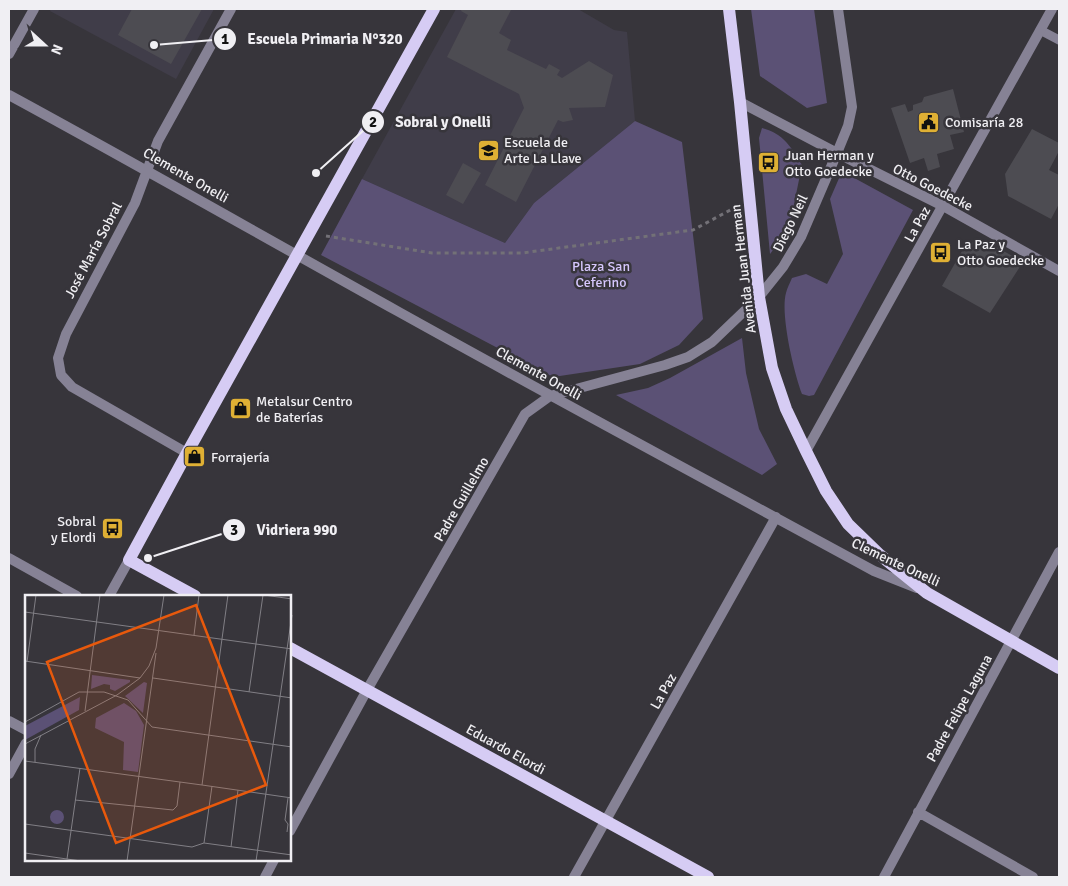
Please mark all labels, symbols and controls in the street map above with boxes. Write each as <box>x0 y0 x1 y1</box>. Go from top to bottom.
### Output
north arrow <box>20 20 70 70</box>
callout: Escuela Primaria N°320 <box>212 24 412 54</box>
text: 1 <box>221 30 229 48</box>
text: Escuela Primaria N°320 <box>247 30 403 48</box>
text: N <box>47 42 66 57</box>
callout: Sobral y Onelli <box>360 107 501 137</box>
public building icon: Comisaría 28 <box>917 110 941 134</box>
text: 2 <box>369 113 377 131</box>
text: Sobral y Onelli <box>395 113 491 131</box>
place label: Comisaría 28 <box>945 114 1023 131</box>
place label: Escuela de Arte La Llave <box>504 134 582 167</box>
school or university icon: Escuela de Arte La Llave <box>476 138 500 162</box>
street label: Clemente Onelli <box>140 144 231 207</box>
place label: Juan Herman y Otto Goedecke <box>785 147 874 180</box>
bus stop icon: Juan Herman y Otto Goedecke <box>757 151 781 175</box>
street label: Otto Goedecke <box>890 160 976 215</box>
street label: Diego Neil <box>769 192 812 255</box>
street label: José María Sobral <box>61 199 126 301</box>
street label: Avenida Juan Herman <box>727 203 760 334</box>
street label: La Paz <box>901 203 934 245</box>
place label: La Paz y Otto Goedecke <box>957 236 1044 269</box>
bus stop icon: La Paz y Otto Goedecke <box>929 240 953 264</box>
park label: Plaza San Ceferino <box>572 258 630 291</box>
street label: Clemente Onelli <box>493 343 585 404</box>
place label: Metalsur Centro de Baterías <box>256 393 353 426</box>
shop icon: Metalsur Centro de Baterías <box>228 397 252 421</box>
shop icon: Forrajería <box>183 445 207 469</box>
place label: Forrajería <box>211 449 270 466</box>
street label: Padre Guillelmo <box>430 454 493 545</box>
place label: Sobral y Elordi <box>51 513 96 546</box>
callout: Vidriera 990 <box>222 515 348 545</box>
bus stop icon: Sobral y Elordi <box>100 517 124 541</box>
text: 3 <box>230 521 238 539</box>
text: Vidriera 990 <box>257 521 337 539</box>
street label: Clemente Onelli <box>849 535 943 590</box>
inset map <box>25 595 291 861</box>
street label: Padre Felipe Laguna <box>923 652 996 765</box>
street label: La Paz <box>647 670 680 712</box>
street label: Eduardo Elordi <box>463 721 548 778</box>

